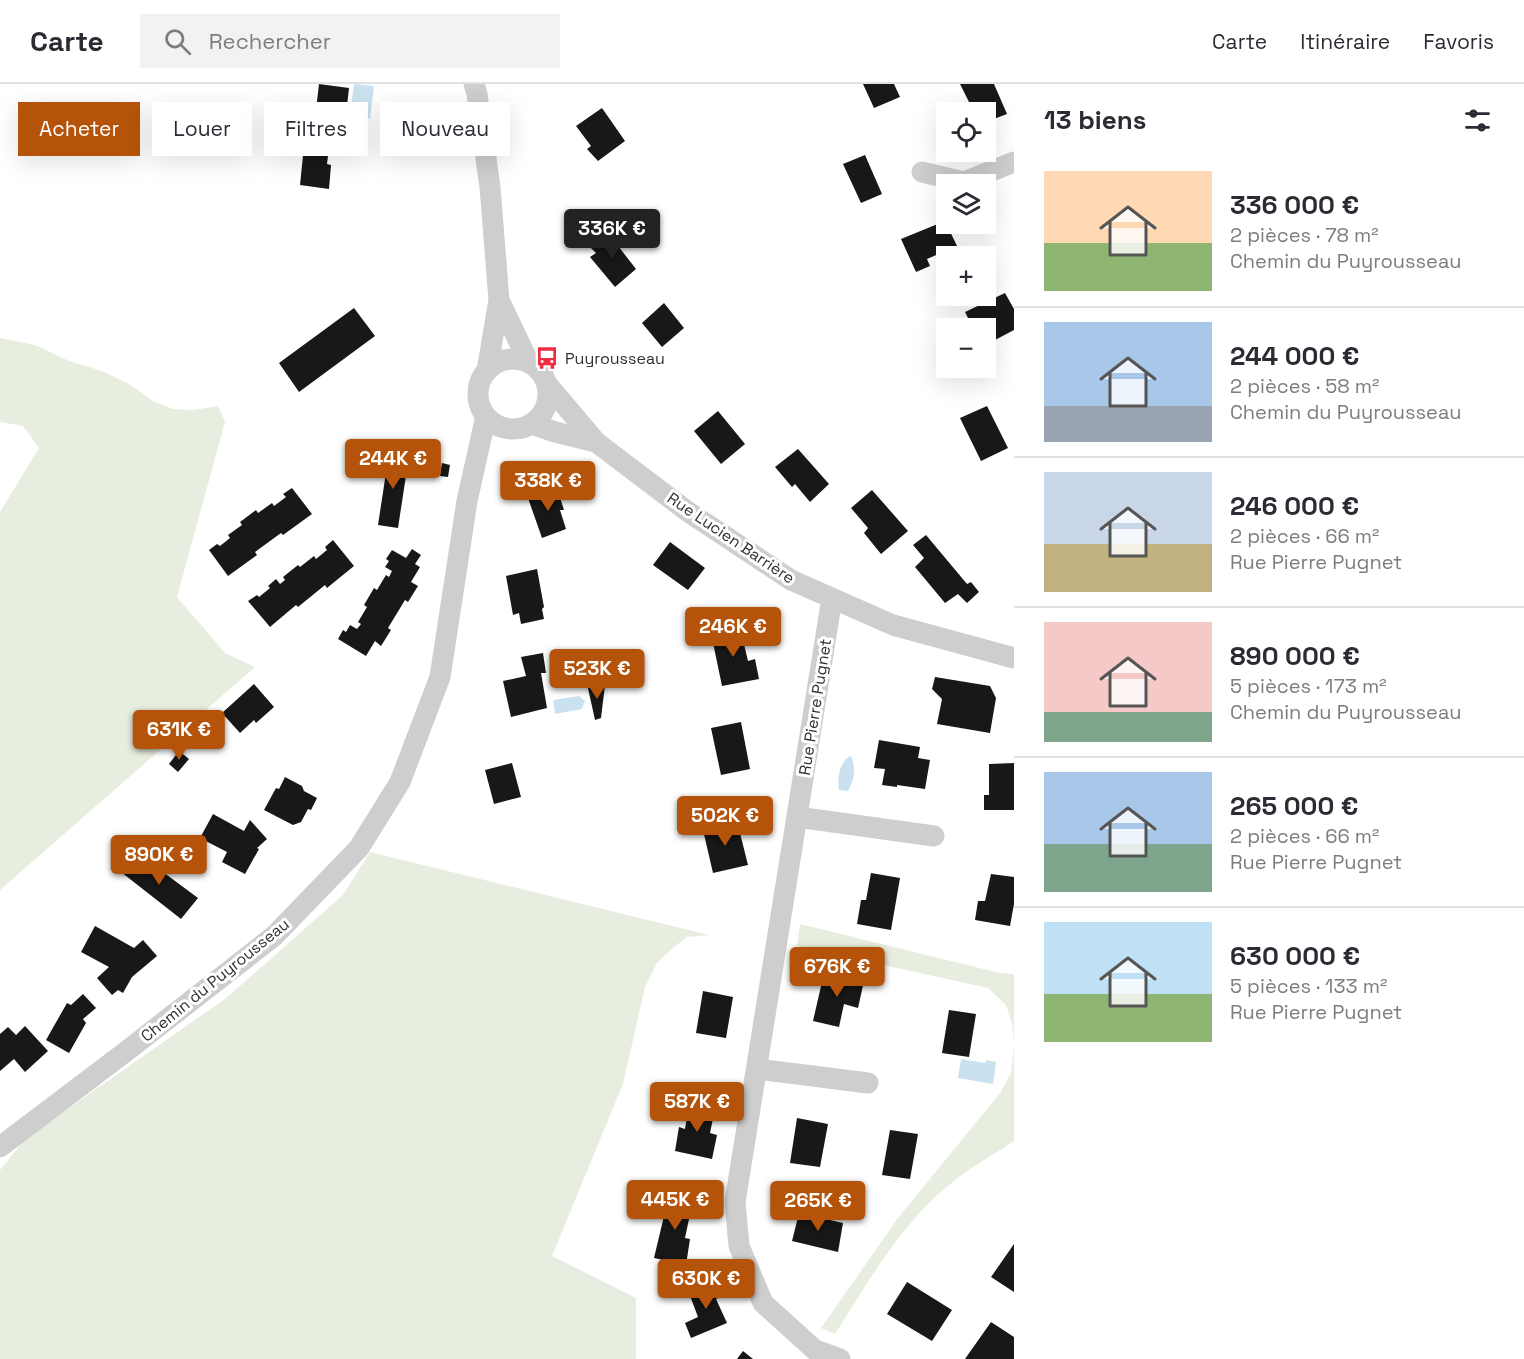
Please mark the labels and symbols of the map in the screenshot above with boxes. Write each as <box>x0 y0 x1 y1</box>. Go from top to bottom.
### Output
pin: 336K € <box>563 209 661 260</box>
bus stop icon: Puyrousseau <box>534 345 560 371</box>
place label: Puyrousseau <box>565 348 665 369</box>
pin: 244K € <box>344 439 442 490</box>
pin: 338K € <box>499 461 597 512</box>
street label: Rue Lucien Barrière <box>663 488 799 588</box>
pin: 246K € <box>684 607 782 658</box>
street label: Rue Pierre Pugnet <box>794 637 836 777</box>
pin: 523K € <box>548 649 646 700</box>
pin: 631K € <box>130 710 228 761</box>
pin: 502K € <box>676 796 774 847</box>
pin: 890K € <box>110 835 208 886</box>
street label: Chemin du Puyrousseau <box>136 914 294 1046</box>
pin: 676K € <box>788 947 886 998</box>
pin: 587K € <box>648 1082 746 1133</box>
pin: 445K € <box>626 1180 724 1231</box>
pin: 265K € <box>769 1181 867 1232</box>
pin: 630K € <box>657 1259 755 1310</box>

